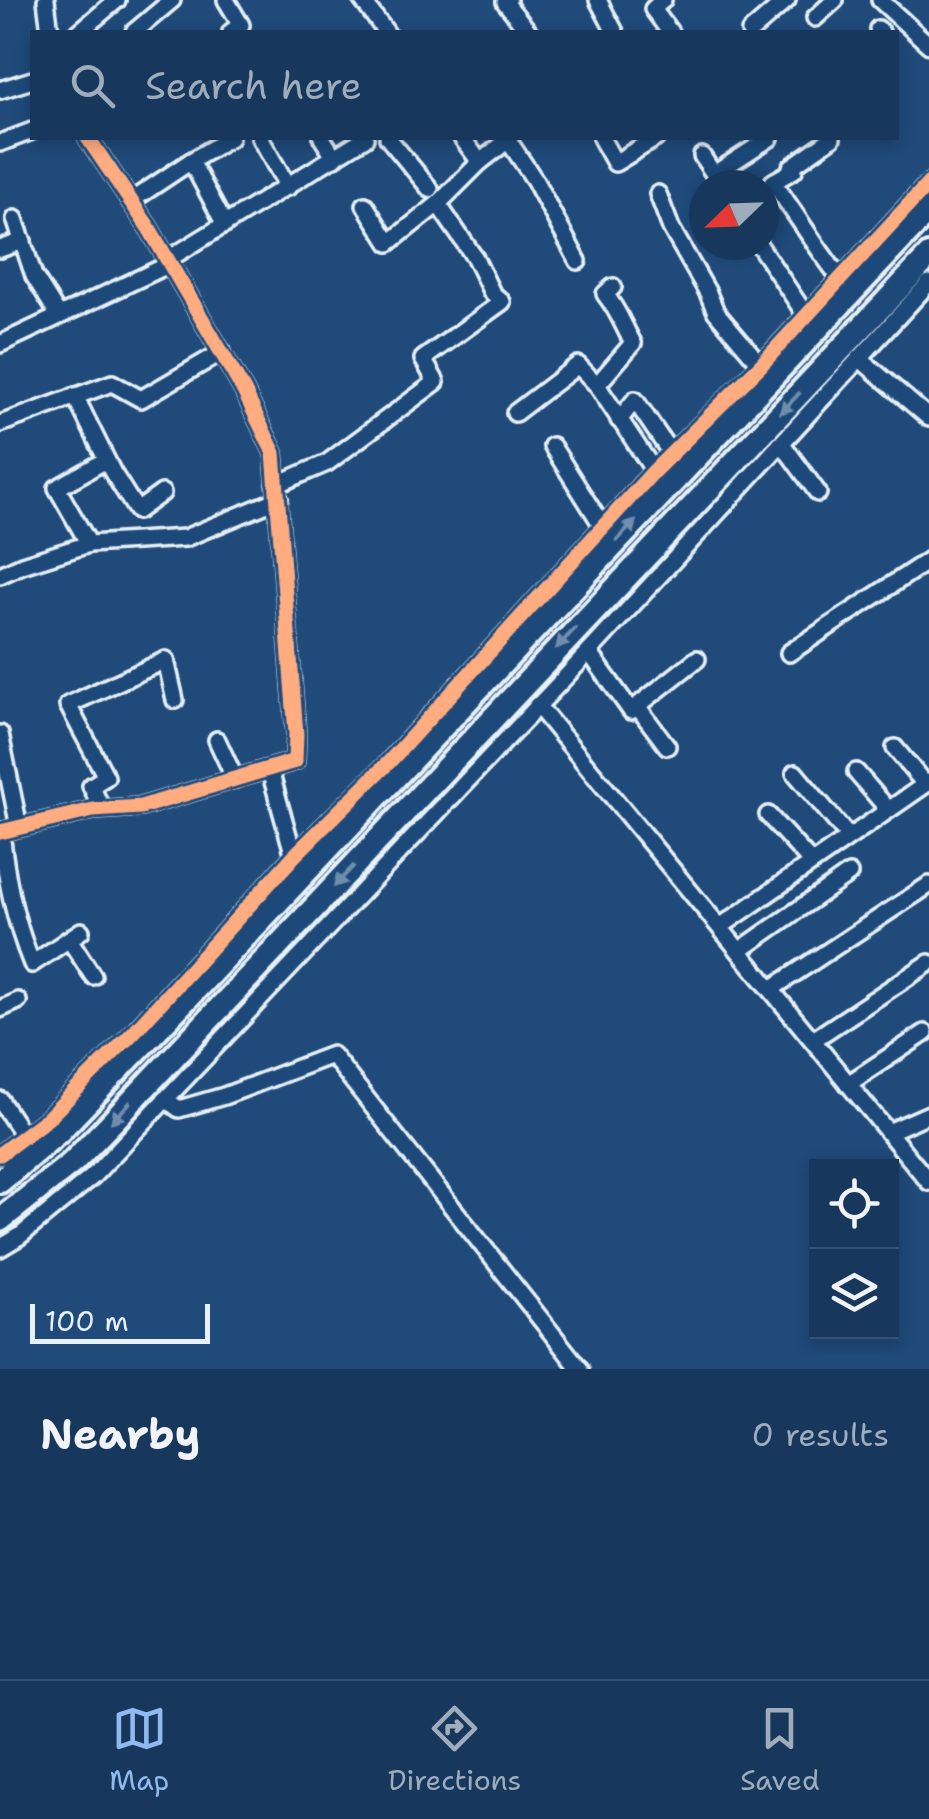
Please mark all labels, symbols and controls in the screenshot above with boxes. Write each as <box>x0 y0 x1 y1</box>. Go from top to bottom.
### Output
search box <box>30 30 899 140</box>
icon: search <box>65 58 120 113</box>
text: Search here <box>145 60 362 111</box>
north arrow <box>689 170 779 260</box>
one-way arrow <box>779 390 802 414</box>
one-way arrow <box>614 520 637 544</box>
one-way arrow <box>555 626 578 650</box>
one-way arrow <box>333 863 356 887</box>
one-way arrow <box>110 1100 133 1124</box>
map controls <box>809 1159 899 1339</box>
button: locate <box>809 1159 899 1249</box>
button: layers <box>809 1249 899 1339</box>
scale bar <box>30 1299 210 1344</box>
text: 100 m <box>45 1302 129 1340</box>
text: Nearby <box>40 1406 200 1462</box>
text: 0 results <box>752 1413 889 1456</box>
tab: Map <box>109 1701 169 1799</box>
tab: Directions <box>388 1701 521 1799</box>
tab: Saved <box>740 1701 820 1799</box>

